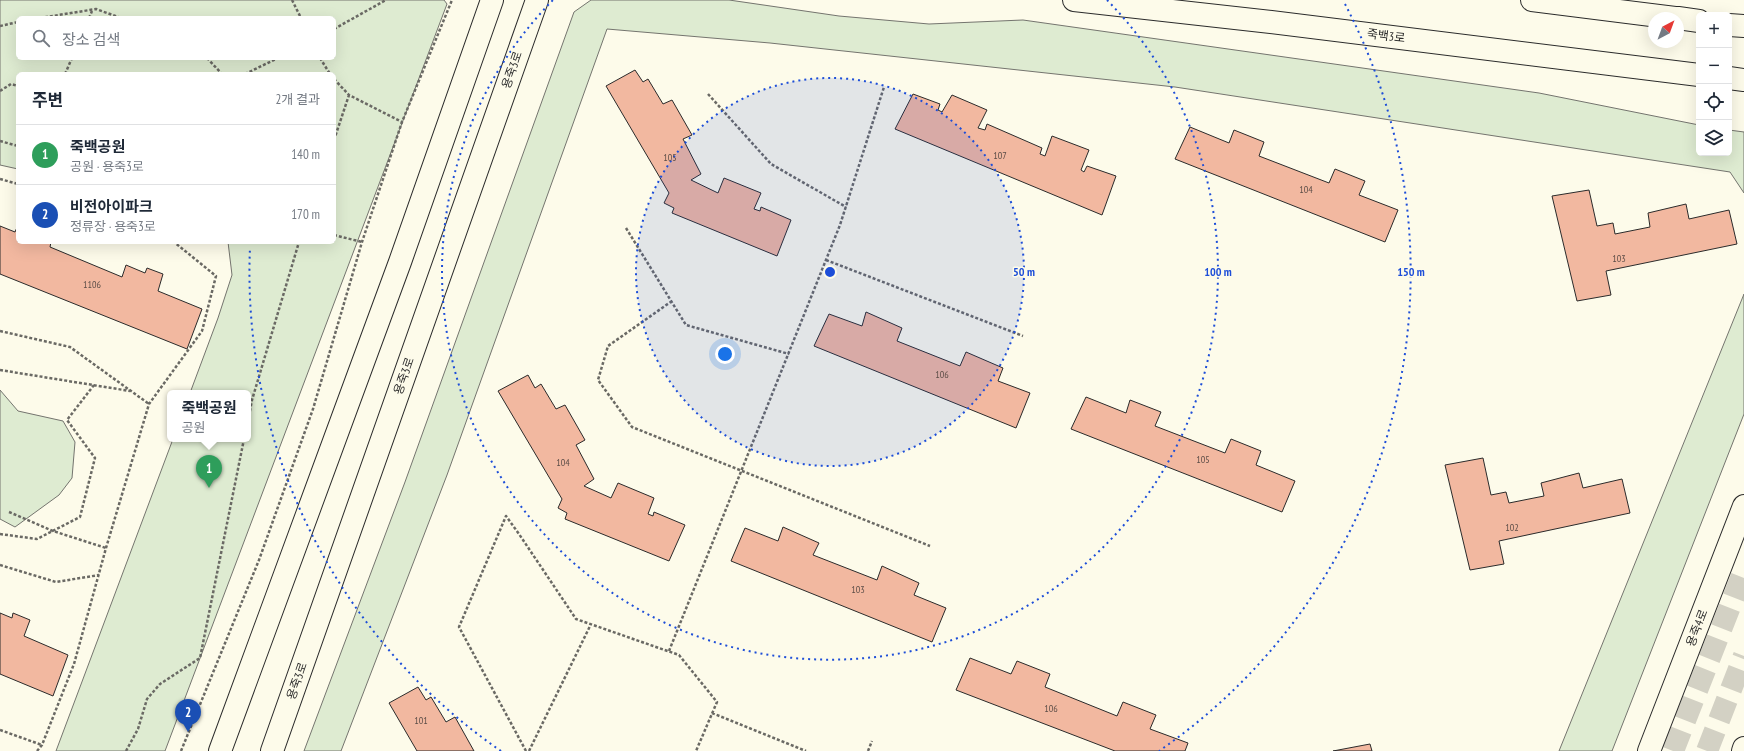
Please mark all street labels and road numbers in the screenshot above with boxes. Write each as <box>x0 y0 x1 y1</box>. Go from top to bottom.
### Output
street label: 죽백3로 <box>1366 26 1406 45</box>
street label: 용죽3로 <box>498 49 525 90</box>
street label: 용죽3로 <box>390 355 417 396</box>
street label: 용죽4로 <box>1683 607 1710 648</box>
street label: 용죽3로 <box>283 660 310 701</box>

